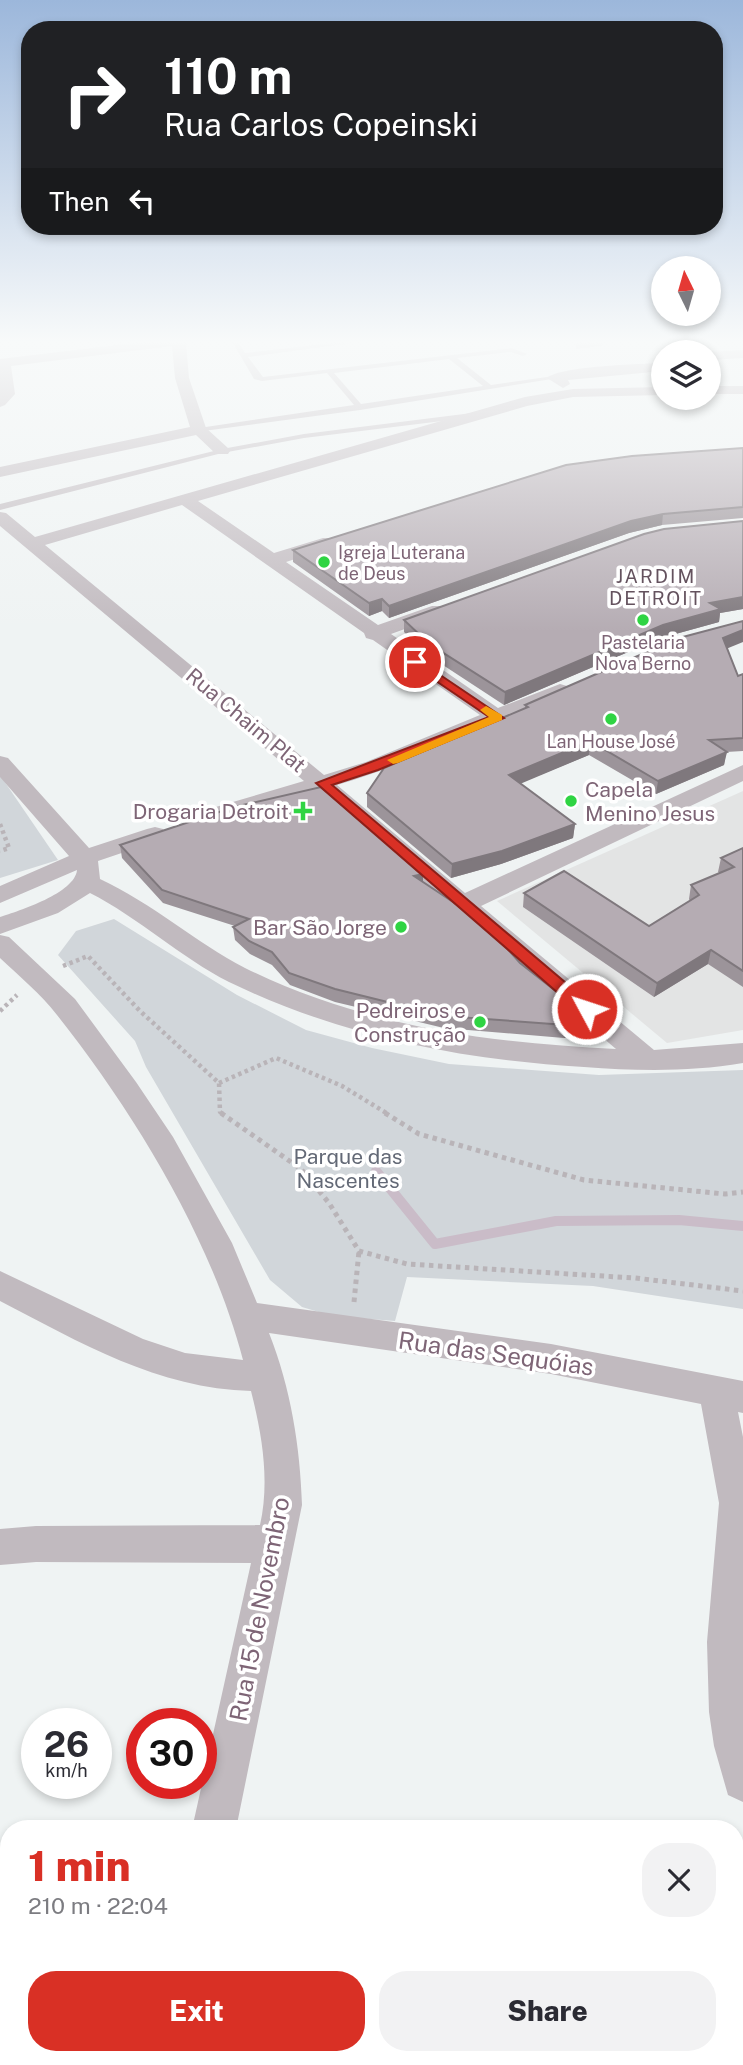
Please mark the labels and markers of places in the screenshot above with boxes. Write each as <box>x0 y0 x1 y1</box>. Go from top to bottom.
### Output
place label: Igreja Luterana de Deus <box>338 542 465 584</box>
marker: Igreja Luterana de Deus <box>316 554 332 570</box>
marker: Pastelaria Nova Berno <box>635 612 651 628</box>
pin <box>385 632 445 692</box>
place label: Pastelaria Nova Berno <box>595 632 691 674</box>
marker: Lan House José <box>603 711 619 727</box>
place label: Lan House José <box>546 731 676 752</box>
place label: Capela Menino Jesus <box>585 777 715 826</box>
marker: Capela Menino Jesus <box>563 793 579 809</box>
place label: Drogaria Detroit <box>133 799 289 824</box>
marker: Drogaria Detroit <box>295 803 311 819</box>
place label: Bar São Jorge <box>253 915 387 940</box>
marker: Bar São Jorge <box>393 919 409 935</box>
place label: Pedreiros e Construção <box>354 998 466 1047</box>
marker: Pedreiros e Construção <box>472 1014 488 1030</box>

